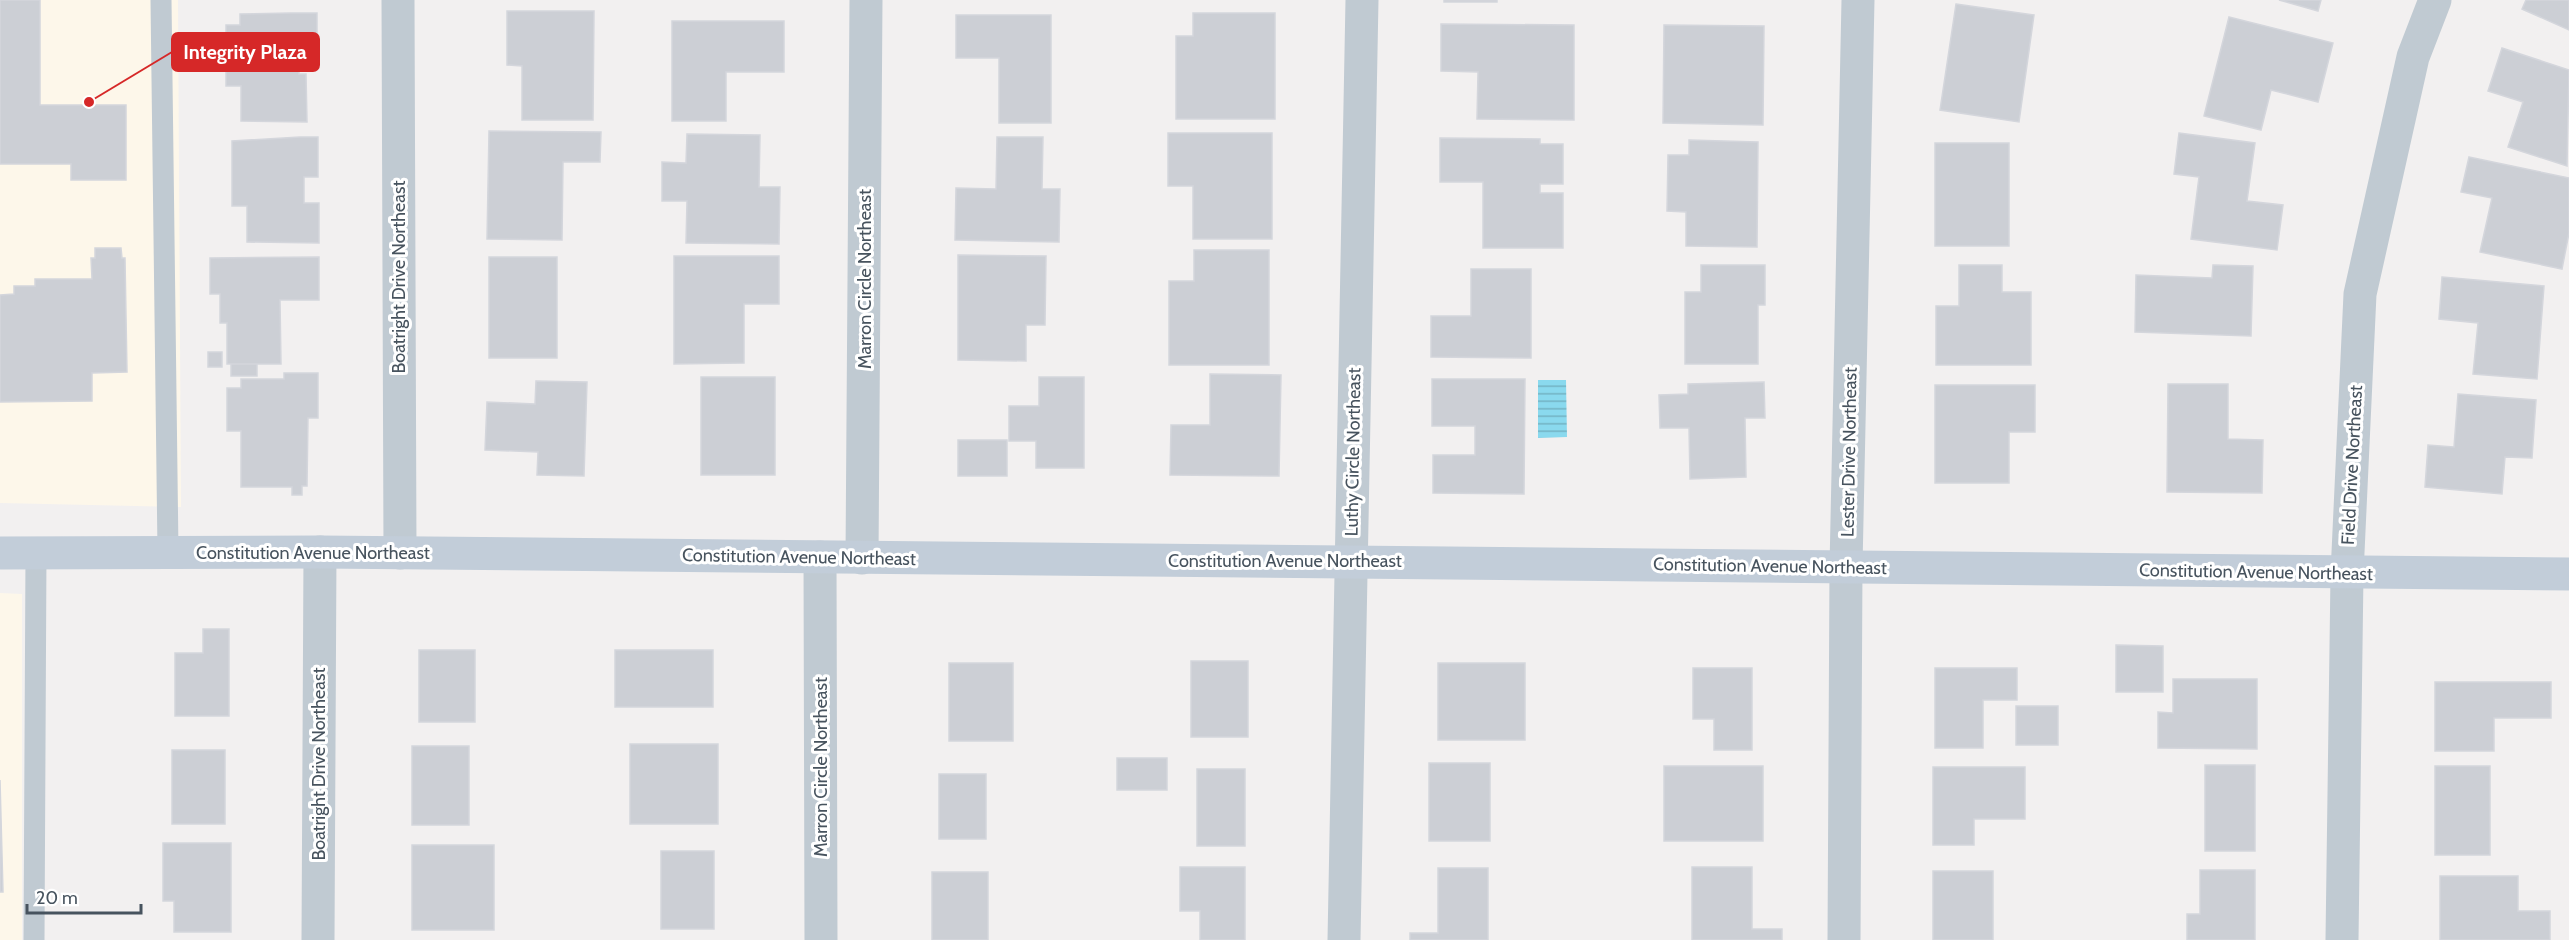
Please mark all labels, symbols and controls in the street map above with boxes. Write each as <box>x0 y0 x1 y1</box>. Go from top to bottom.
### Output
callout: Integrity Plaza <box>172 33 319 71</box>
text: Integrity Plaza <box>183 40 307 64</box>
street label: Boatright Drive Northeast <box>388 181 410 374</box>
street label: Marron Circle Northeast <box>854 189 876 369</box>
street label: Luthy Circle Northeast <box>1341 367 1365 537</box>
street label: Lester Drive Northeast <box>1837 367 1861 537</box>
street label: Field Drive Northeast <box>2337 384 2367 546</box>
street label: Constitution Avenue Northeast <box>196 542 430 564</box>
street label: Constitution Avenue Northeast <box>682 544 916 570</box>
street label: Constitution Avenue Northeast <box>1168 550 1402 572</box>
street label: Constitution Avenue Northeast <box>1653 553 1887 579</box>
street label: Constitution Avenue Northeast <box>2139 559 2373 585</box>
street label: Boatright Drive Northeast <box>308 668 330 861</box>
street label: Marron Circle Northeast <box>810 677 832 857</box>
scale bar <box>27 877 141 915</box>
text: 20 m <box>36 887 78 909</box>

